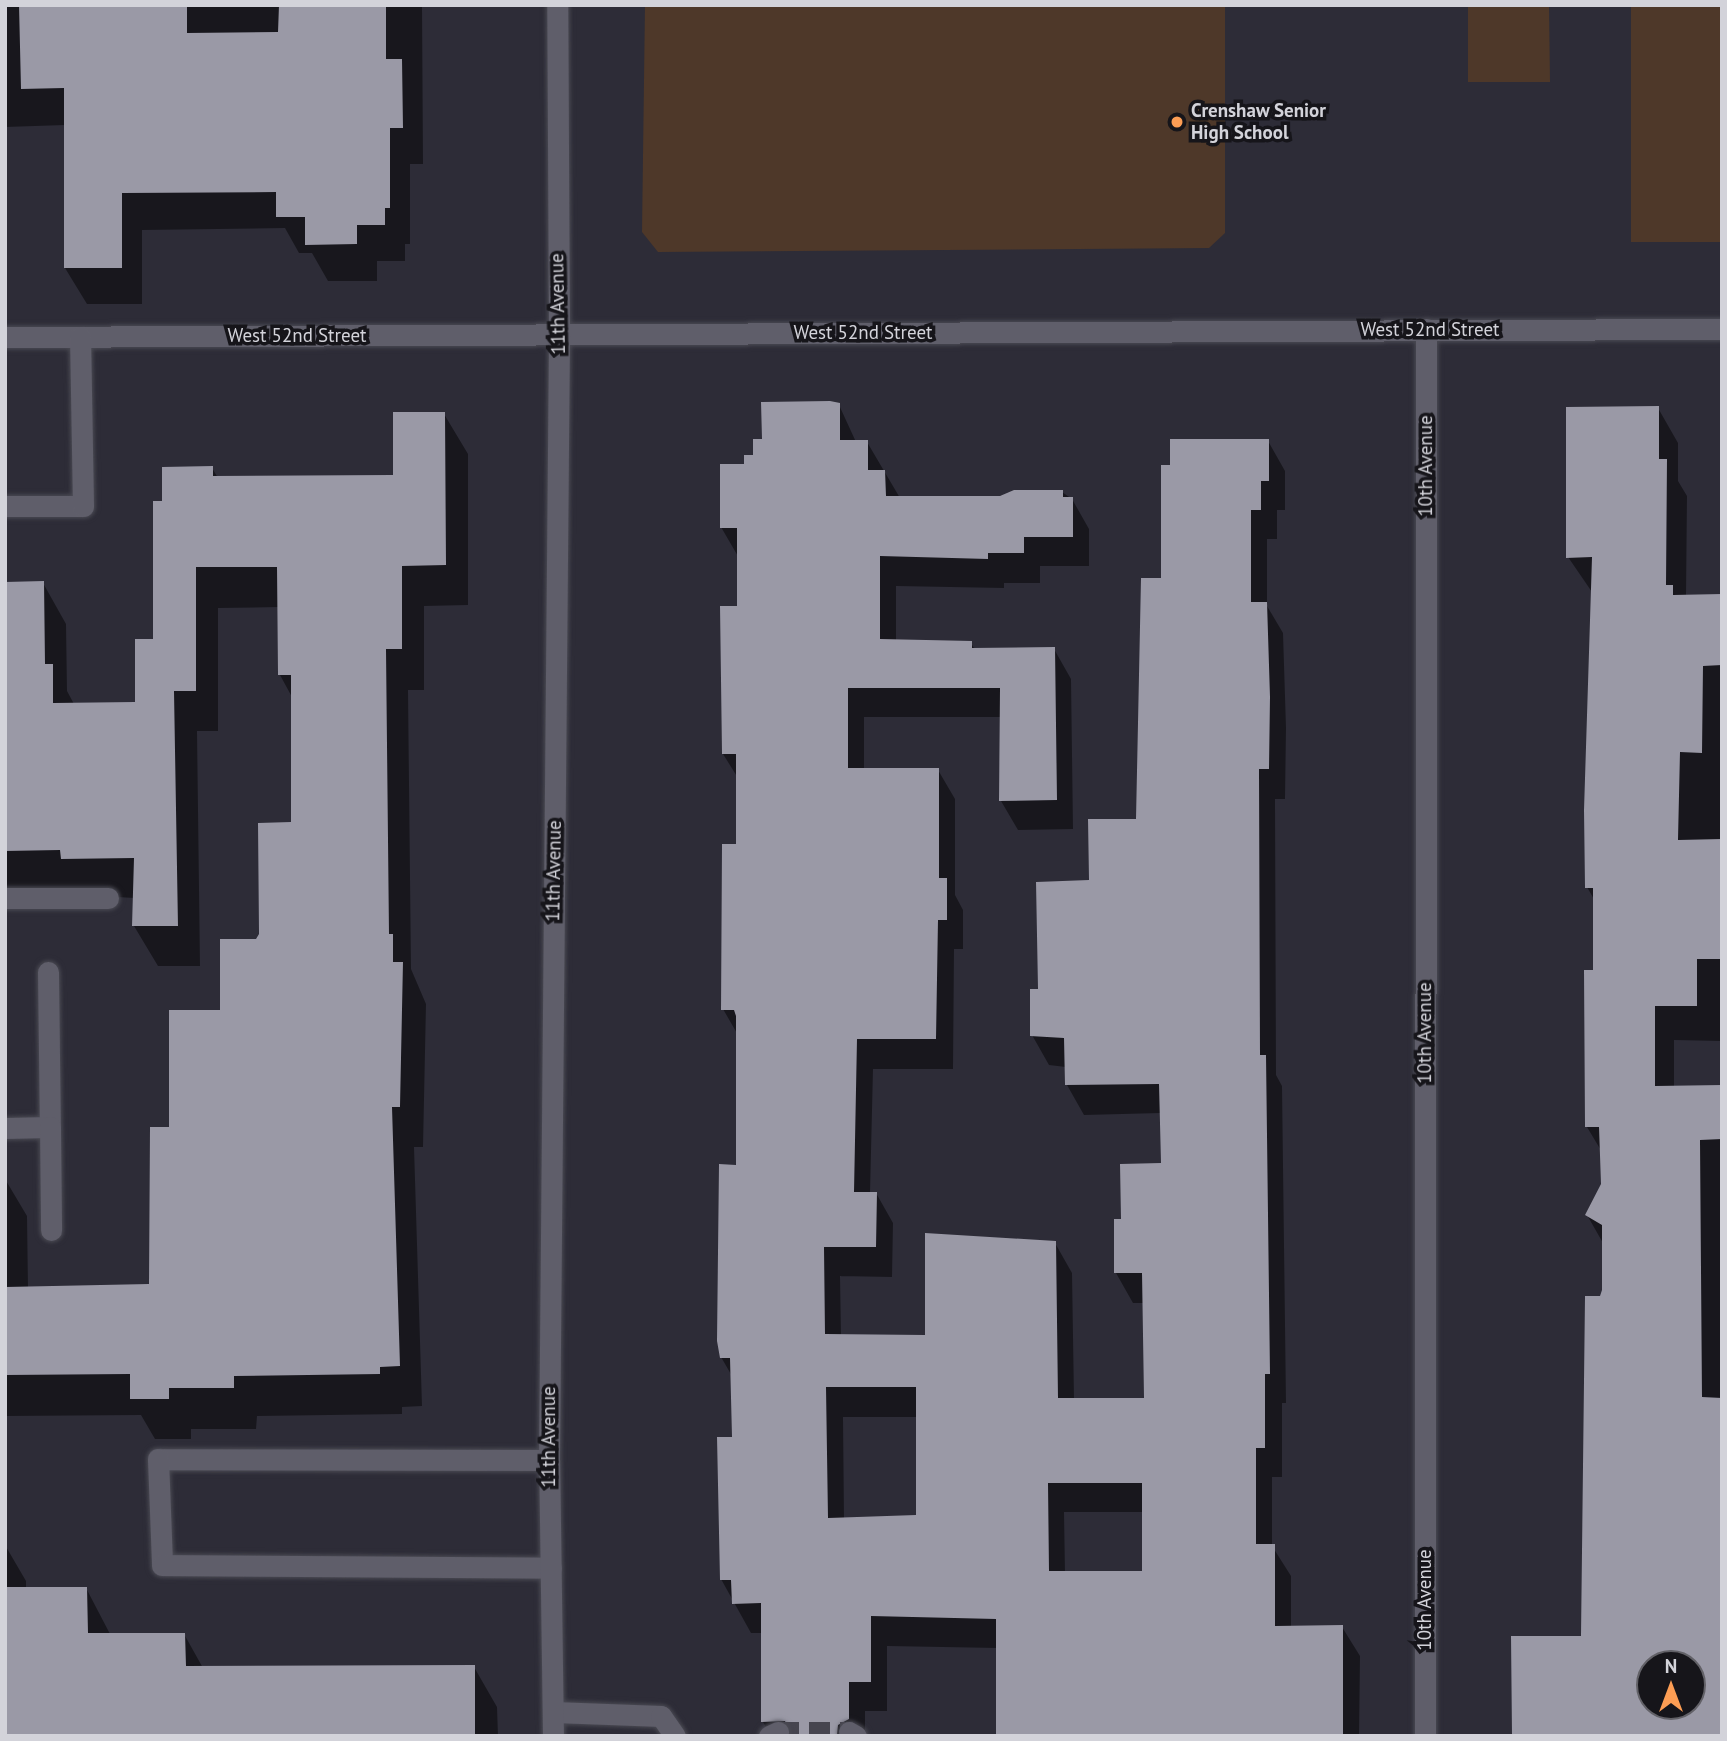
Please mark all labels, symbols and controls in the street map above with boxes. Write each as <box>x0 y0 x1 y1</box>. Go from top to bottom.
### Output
place label: Crenshaw Senior High School <box>1191 100 1326 144</box>
marker: Crenshaw Senior High School <box>1169 114 1185 130</box>
street label: 11th Avenue <box>546 253 570 355</box>
street label: West 52nd Street <box>1360 319 1500 341</box>
street label: West 52nd Street <box>793 322 933 344</box>
street label: West 52nd Street <box>227 325 367 347</box>
street label: 10th Avenue <box>1415 415 1437 517</box>
street label: 11th Avenue <box>542 820 566 922</box>
street label: 10th Avenue <box>1414 982 1436 1084</box>
street label: 11th Avenue <box>538 1386 560 1488</box>
street label: 10th Avenue <box>1414 1549 1436 1651</box>
north arrow <box>1636 1650 1706 1720</box>
text: N <box>1665 1654 1677 1678</box>

